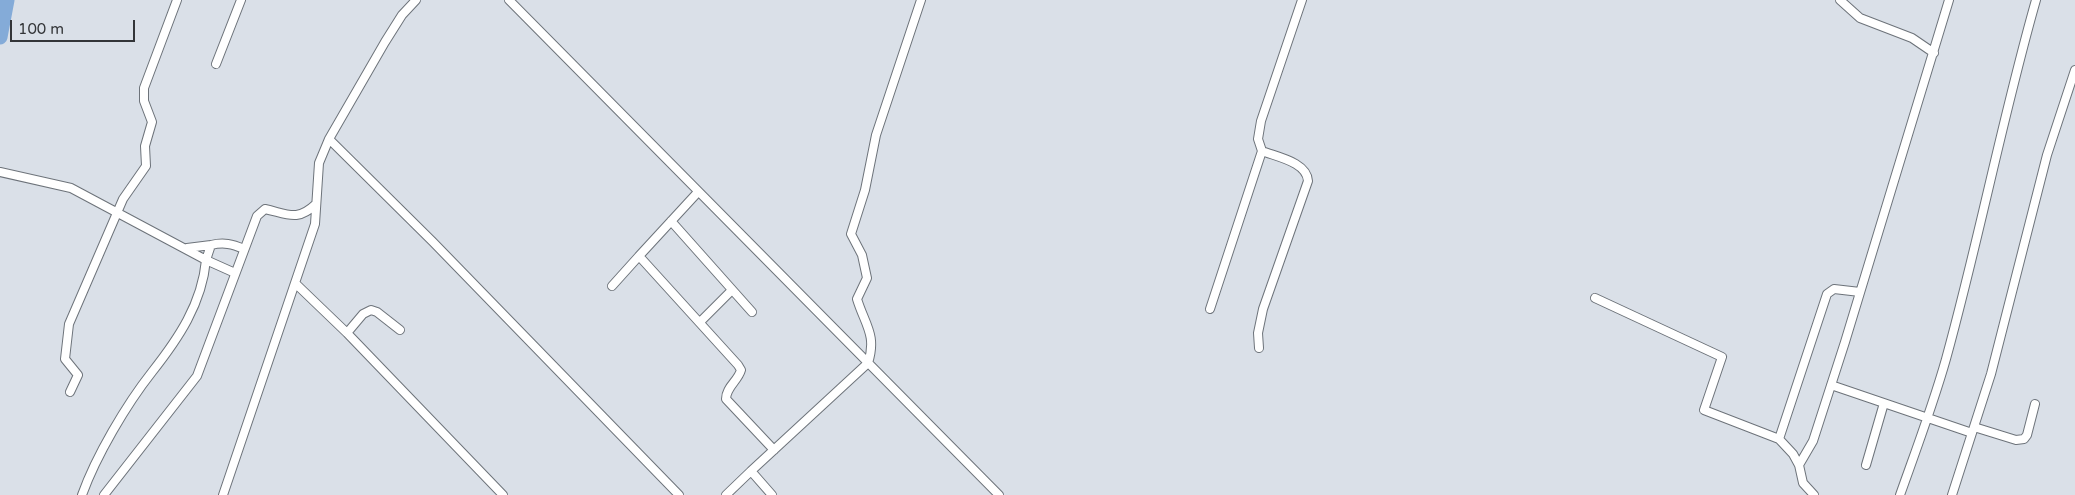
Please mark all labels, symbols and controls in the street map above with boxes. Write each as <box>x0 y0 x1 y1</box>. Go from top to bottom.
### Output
scale bar <box>12 10 138 42</box>
text: 100 m <box>18 20 64 38</box>

